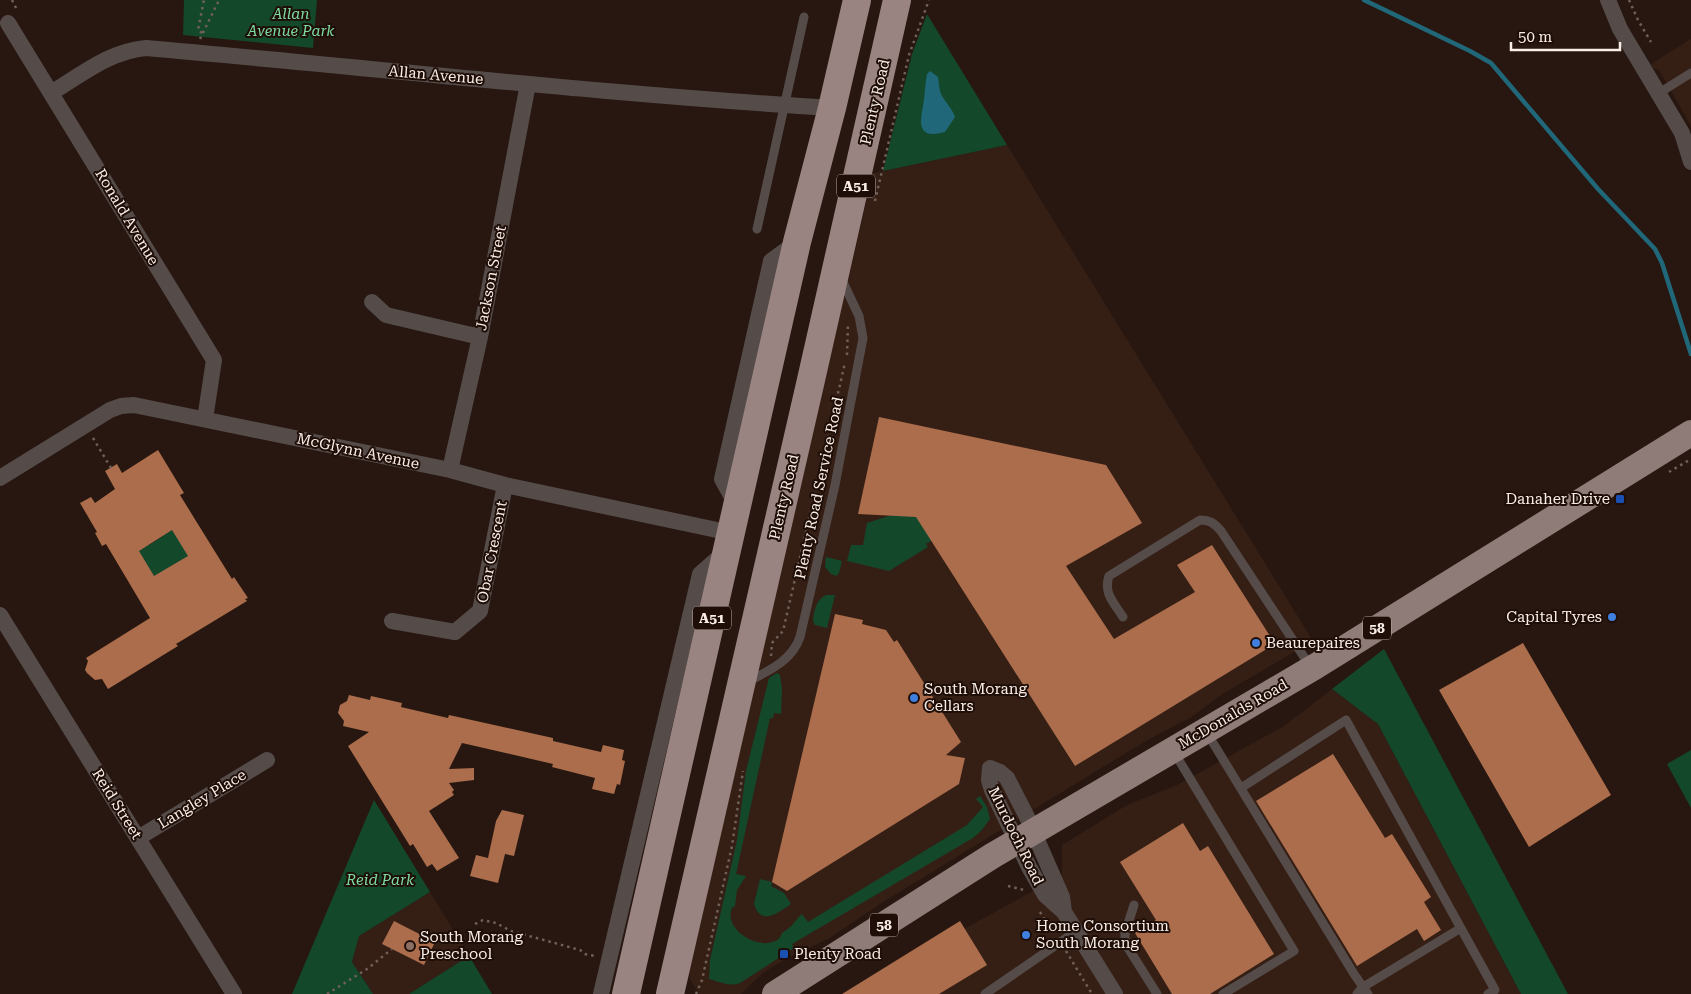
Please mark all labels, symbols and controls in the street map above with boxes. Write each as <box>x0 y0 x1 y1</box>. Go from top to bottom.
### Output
park label: Allan Avenue Park <box>246 5 335 40</box>
scale bar <box>1511 20 1620 52</box>
text: 50 m <box>1518 28 1553 46</box>
street label: Plenty Road <box>856 57 894 147</box>
street label: Allan Avenue <box>388 62 484 88</box>
street label: Ronald Avenue <box>91 166 163 268</box>
road number: A51 <box>837 175 875 198</box>
street label: Jackson Street <box>472 224 510 332</box>
street label: Plenty Road Service Road <box>791 395 847 581</box>
street label: McGlynn Avenue <box>295 429 421 473</box>
street label: Plenty Road <box>765 452 803 542</box>
place label: Danaher Drive <box>1505 490 1610 508</box>
marker: Danaher Drive <box>1614 493 1626 505</box>
street label: Obar Crescent <box>473 499 511 605</box>
road number: A51 <box>693 606 731 630</box>
place label: Capital Tyres <box>1506 608 1602 626</box>
marker: Capital Tyres <box>1606 611 1618 623</box>
road number: 58 <box>1363 616 1391 640</box>
place label: Beaurepaires <box>1266 634 1360 652</box>
marker: Beaurepaires <box>1250 637 1262 649</box>
street label: McDonalds Road <box>1175 675 1291 753</box>
place label: South Morang Cellars <box>924 680 1027 715</box>
marker: South Morang Cellars <box>908 692 920 704</box>
street label: Reid Street <box>88 765 146 843</box>
street label: Langley Place <box>155 766 249 832</box>
street label: Murdoch Road <box>984 784 1048 888</box>
park label: Reid Park <box>345 871 415 889</box>
road number: 58 <box>870 914 898 936</box>
place label: Home Consortium South Morang <box>1036 917 1169 952</box>
place label: South Morang Preschool <box>420 928 523 963</box>
marker: Home Consortium South Morang <box>1020 929 1032 941</box>
marker: South Morang Preschool <box>404 940 416 952</box>
place label: Plenty Road <box>794 945 882 963</box>
marker: Plenty Road <box>778 948 790 960</box>

